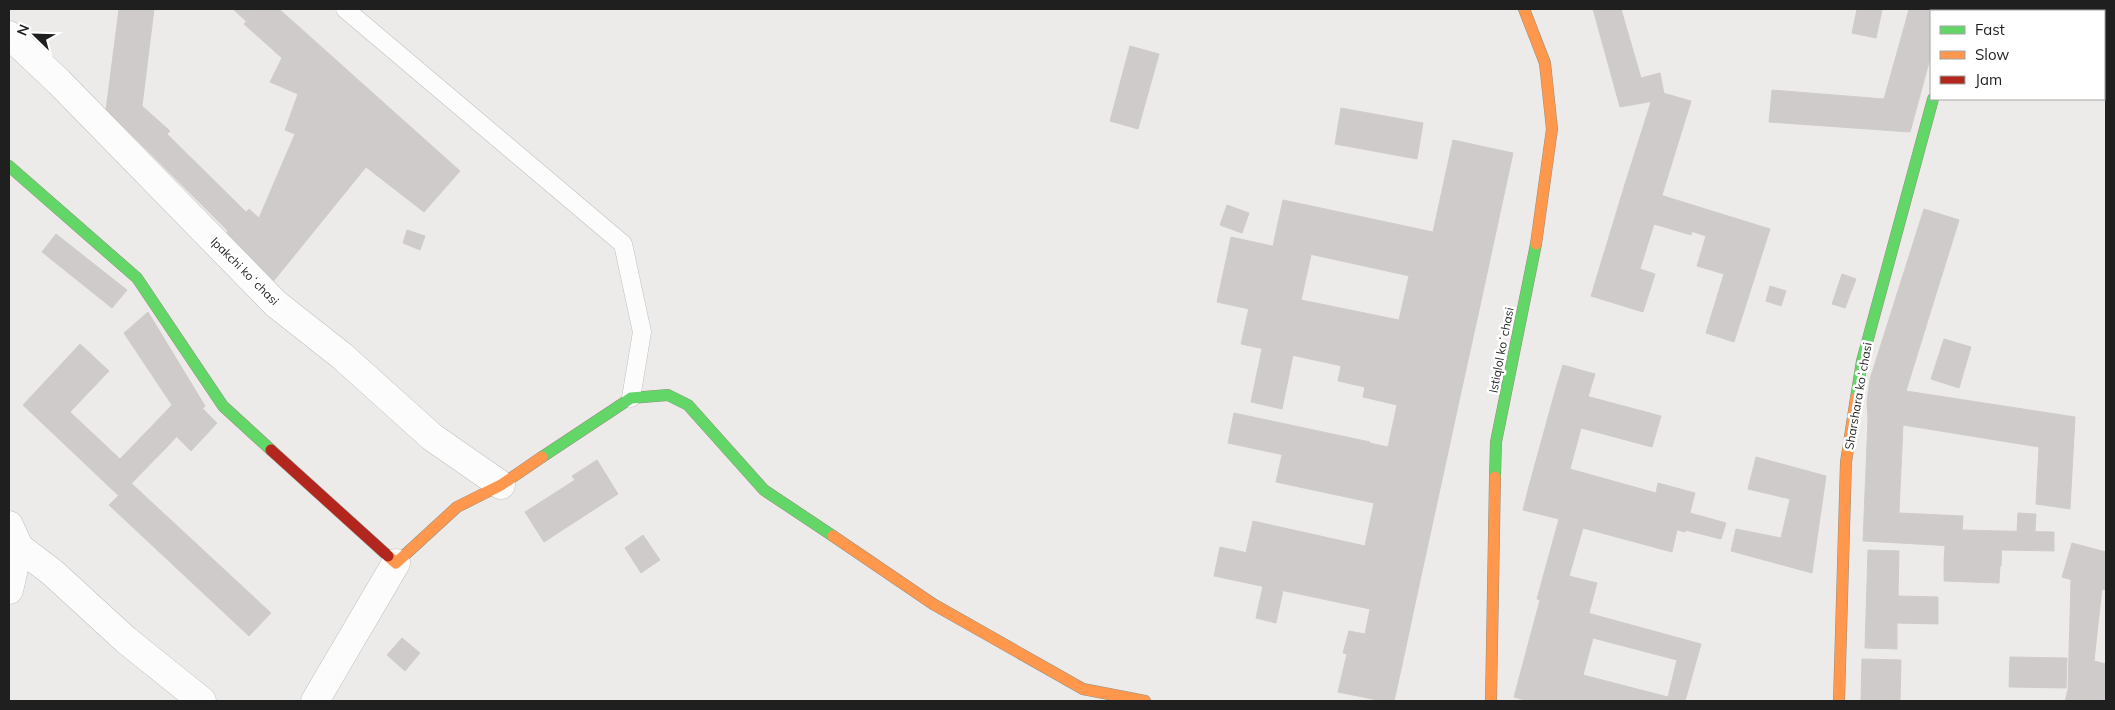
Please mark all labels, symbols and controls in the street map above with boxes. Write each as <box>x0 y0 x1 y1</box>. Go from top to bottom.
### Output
north arrow <box>10 10 60 60</box>
legend <box>1930 10 2105 100</box>
text: Fast <box>1975 20 2005 39</box>
text: N <box>13 22 33 38</box>
text: Slow <box>1975 45 2009 64</box>
text: Jam <box>1975 70 2002 89</box>
street label: Ipakchi koʻchasi <box>208 234 282 308</box>
street label: Istiqlol koʻchasi <box>1485 306 1517 394</box>
street label: Sharshara koʻchasi <box>1841 341 1875 451</box>

